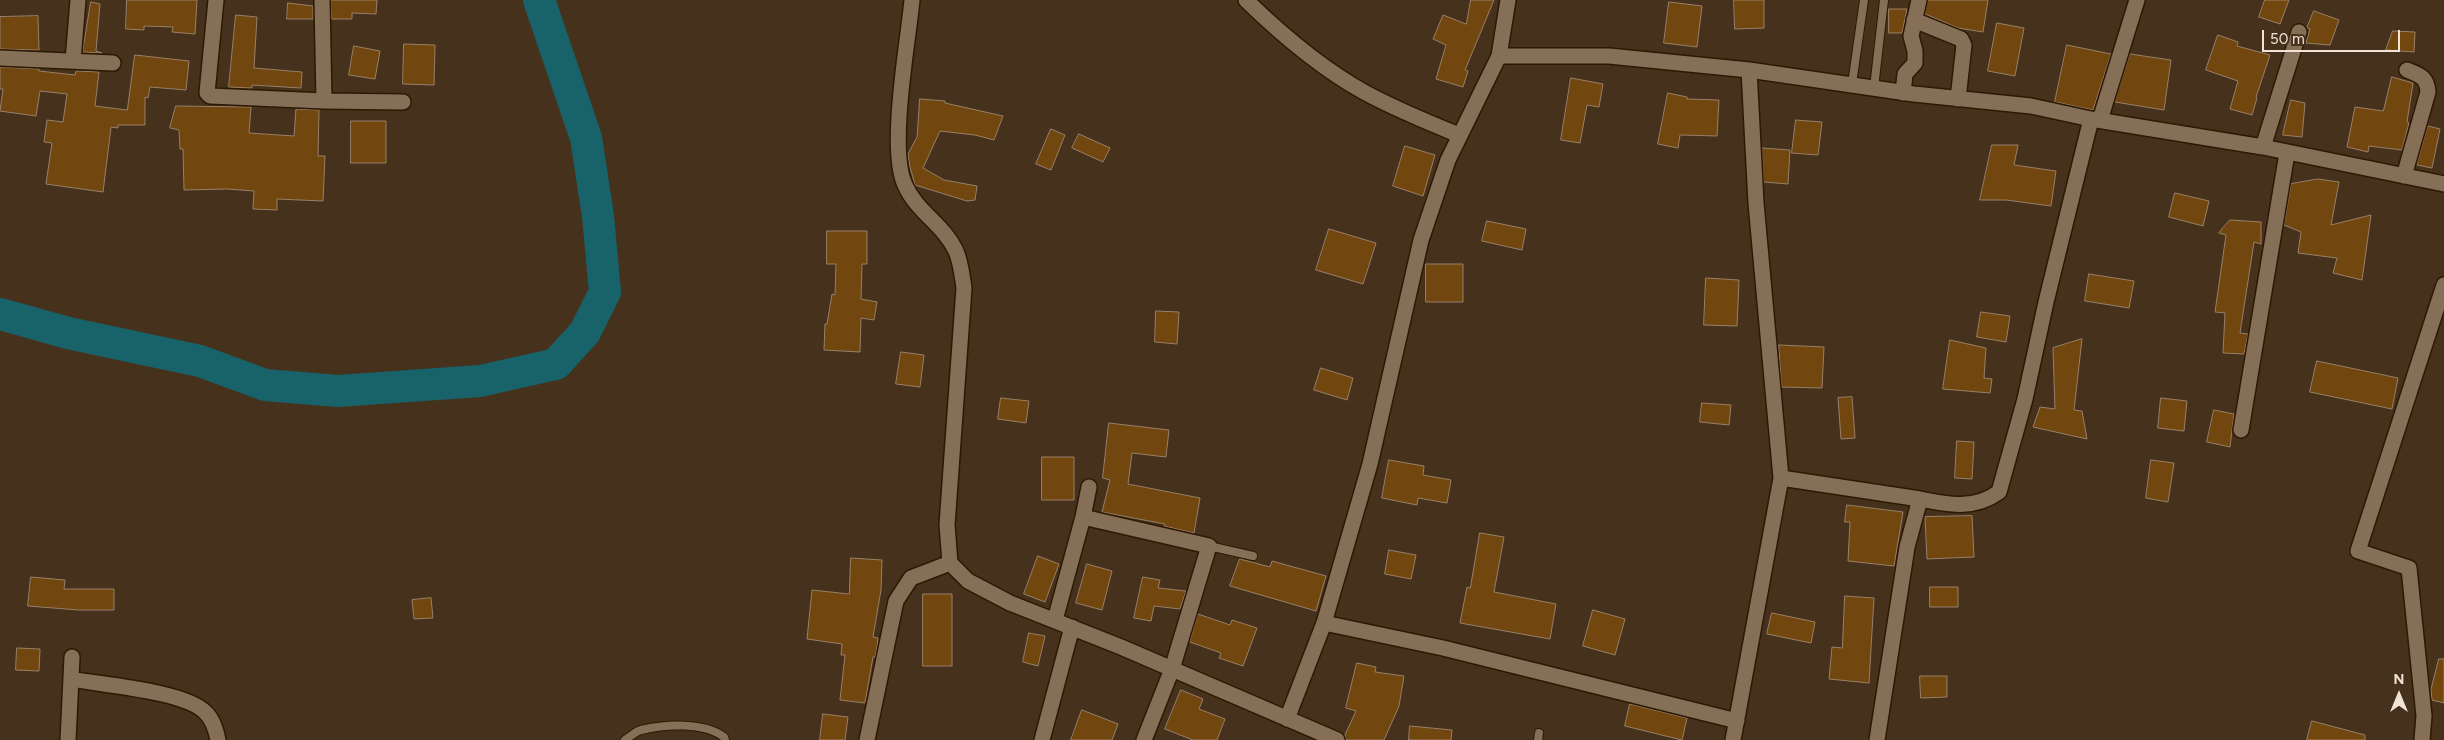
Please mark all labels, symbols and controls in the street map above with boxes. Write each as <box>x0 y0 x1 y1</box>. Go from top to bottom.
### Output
scale bar <box>2264 20 2402 52</box>
text: 50 m <box>2270 30 2305 48</box>
north arrow <box>2374 670 2424 720</box>
text: N <box>2394 671 2404 688</box>

